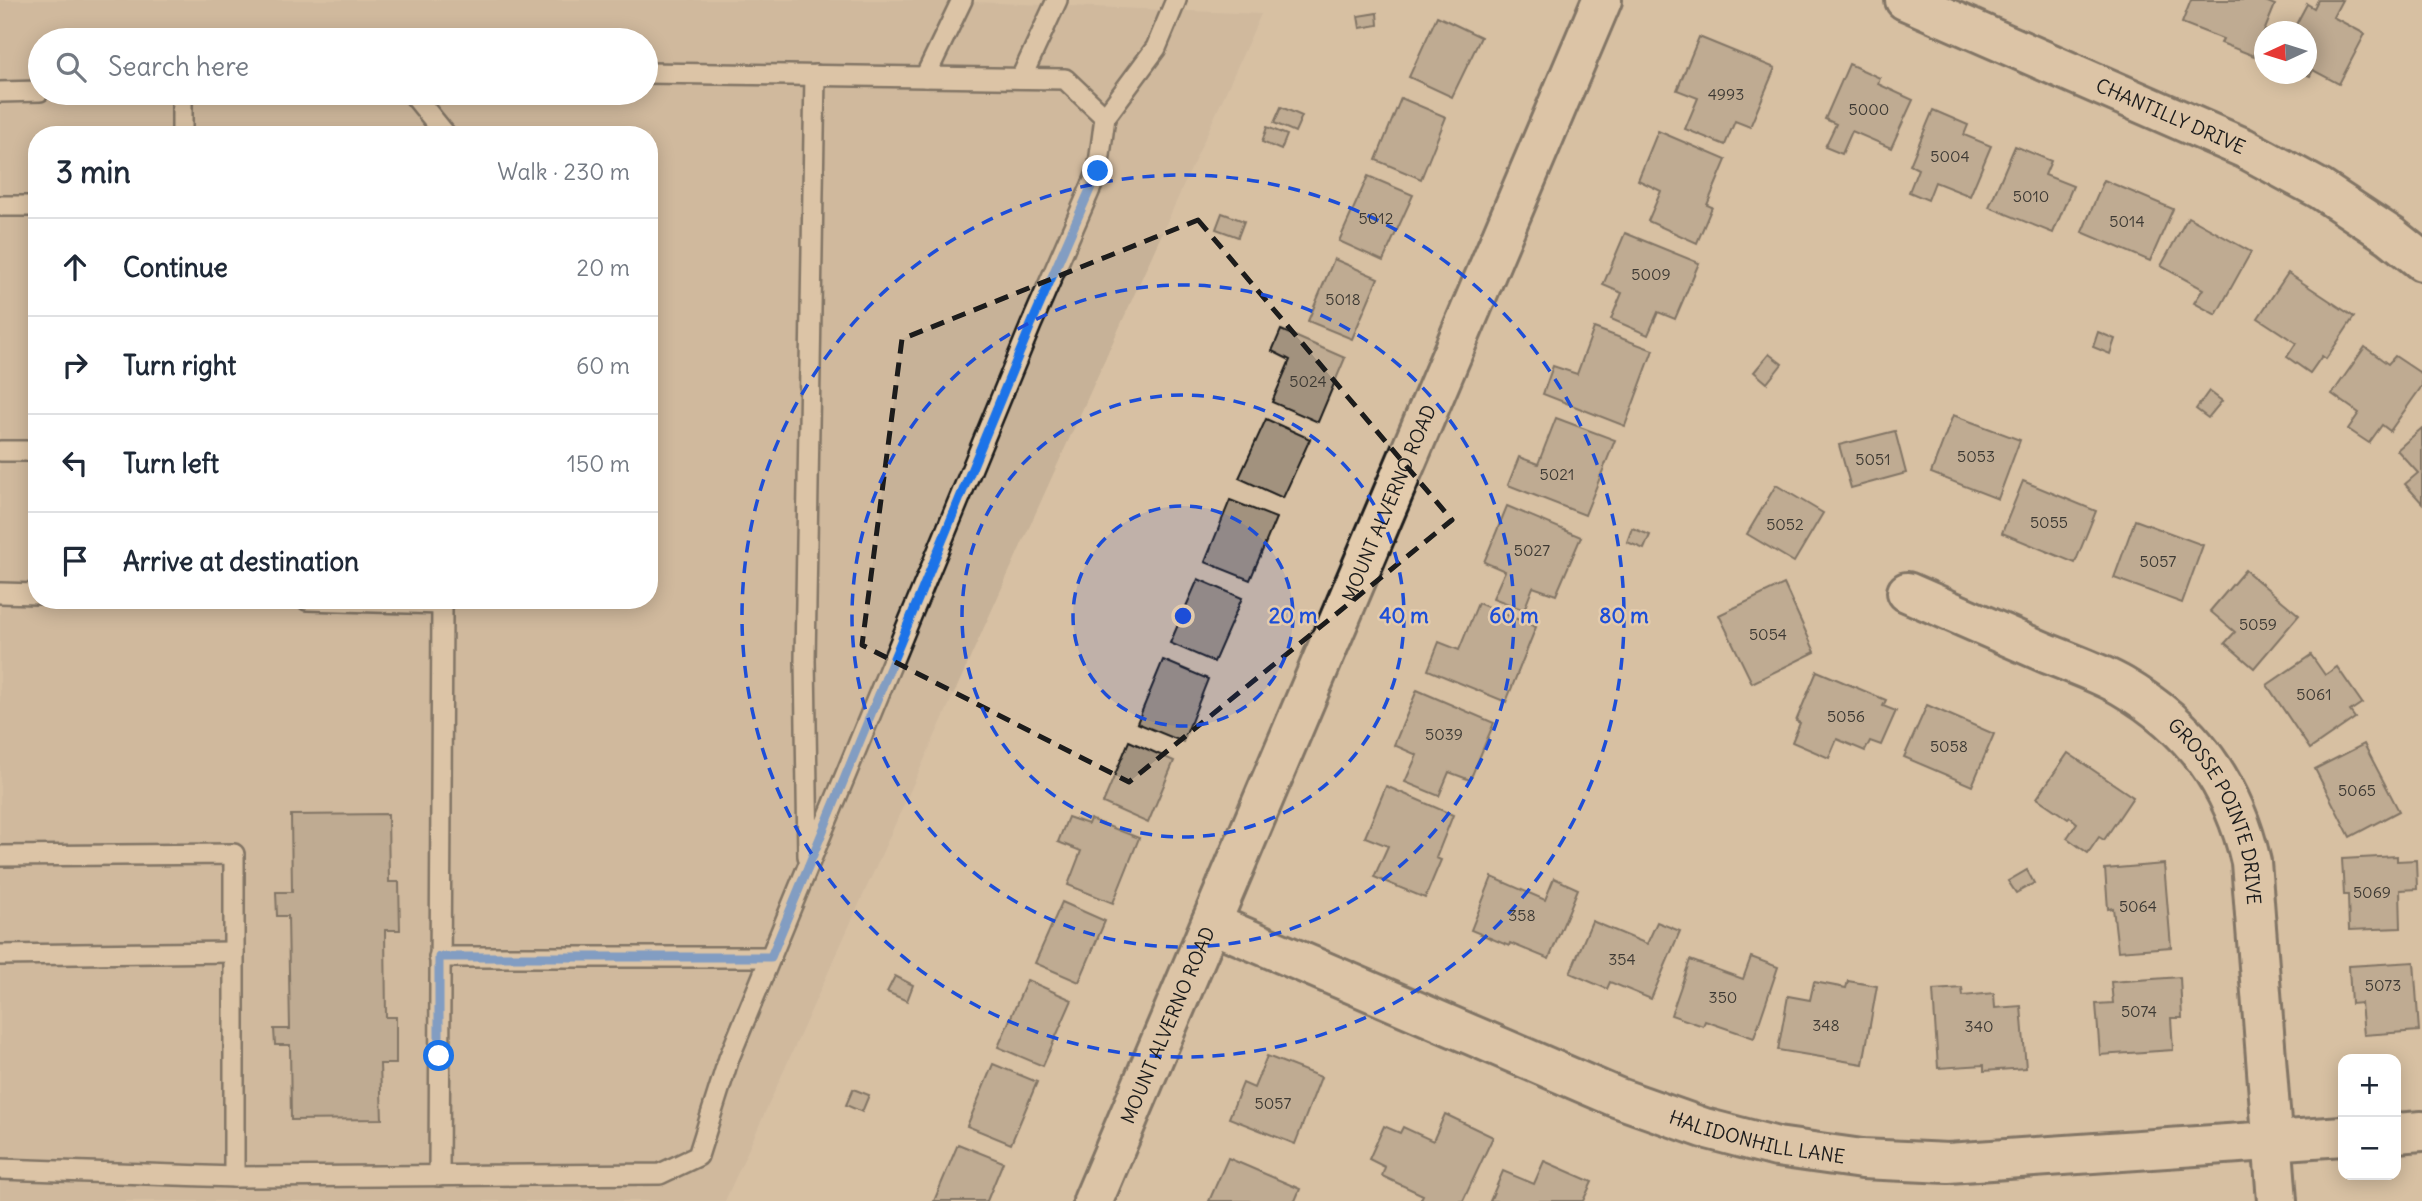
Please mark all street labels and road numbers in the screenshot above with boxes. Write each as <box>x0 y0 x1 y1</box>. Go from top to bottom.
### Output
street label: CHANTILLY DRIVE <box>2092 73 2249 159</box>
street label: MOUNT ALVERNO ROAD <box>1336 401 1441 605</box>
street label: GROSSE POINTE DRIVE <box>2163 713 2266 906</box>
street label: MOUNT ALVERNO ROAD <box>1115 923 1220 1127</box>
street label: HALIDONHILL LANE <box>1666 1105 1846 1168</box>

